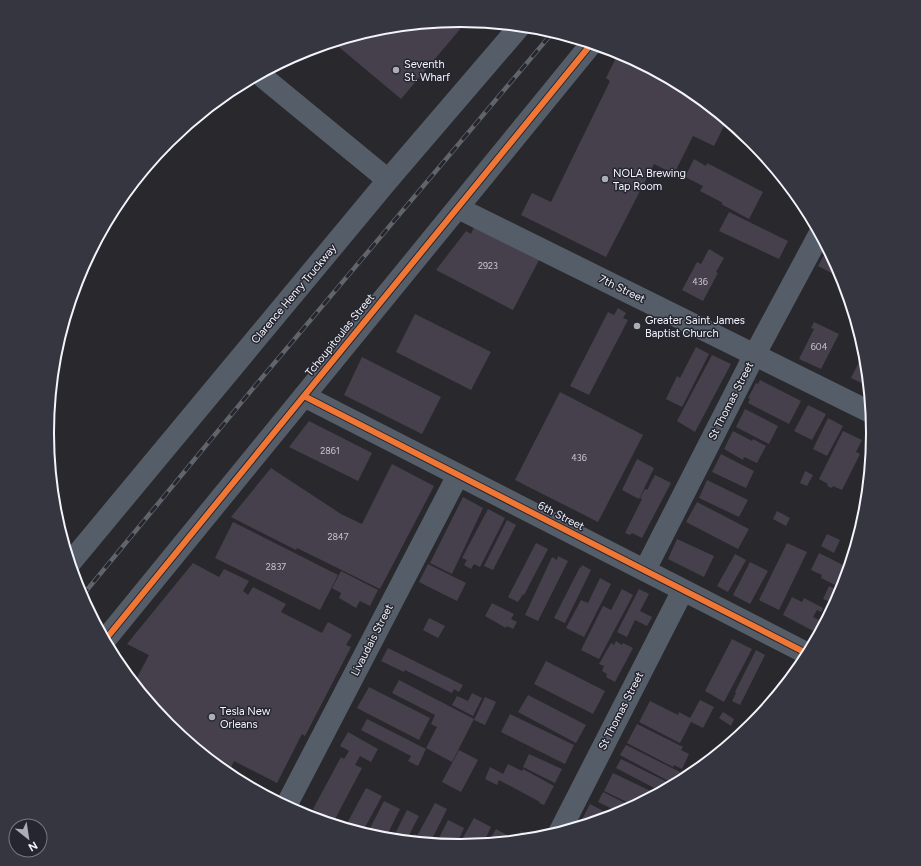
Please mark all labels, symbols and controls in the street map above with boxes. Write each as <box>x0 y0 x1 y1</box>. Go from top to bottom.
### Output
place label: Seventh St. Wharf <box>404 58 451 84</box>
marker: Seventh St. Wharf <box>391 65 401 75</box>
place label: NOLA Brewing Tap Room <box>613 167 686 193</box>
marker: NOLA Brewing Tap Room <box>600 174 610 184</box>
street label: Clarence Henry Truckway <box>249 242 339 346</box>
house number: 2923 <box>478 260 498 271</box>
street label: 7th Street <box>597 272 647 306</box>
house number: 436 <box>692 276 708 287</box>
street label: Tchoupitoulas Street <box>303 291 377 379</box>
place label: Greater Saint James Baptist Church <box>645 314 745 340</box>
marker: Greater Saint James Baptist Church <box>632 321 642 331</box>
house number: 604 <box>811 341 828 352</box>
street label: St Thomas Street <box>706 360 756 442</box>
house number: 2861 <box>320 445 340 456</box>
house number: 436 <box>571 452 587 463</box>
street label: 6th Street <box>536 499 586 533</box>
house number: 2847 <box>328 531 349 542</box>
house number: 2837 <box>266 561 286 572</box>
street label: Livaudais Street <box>348 602 396 678</box>
street label: St Thomas Street <box>596 670 646 752</box>
place label: Tesla New Orleans <box>220 705 271 731</box>
marker: Tesla New Orleans <box>207 712 217 722</box>
north arrow <box>8 818 48 858</box>
text: N <box>26 838 40 854</box>

